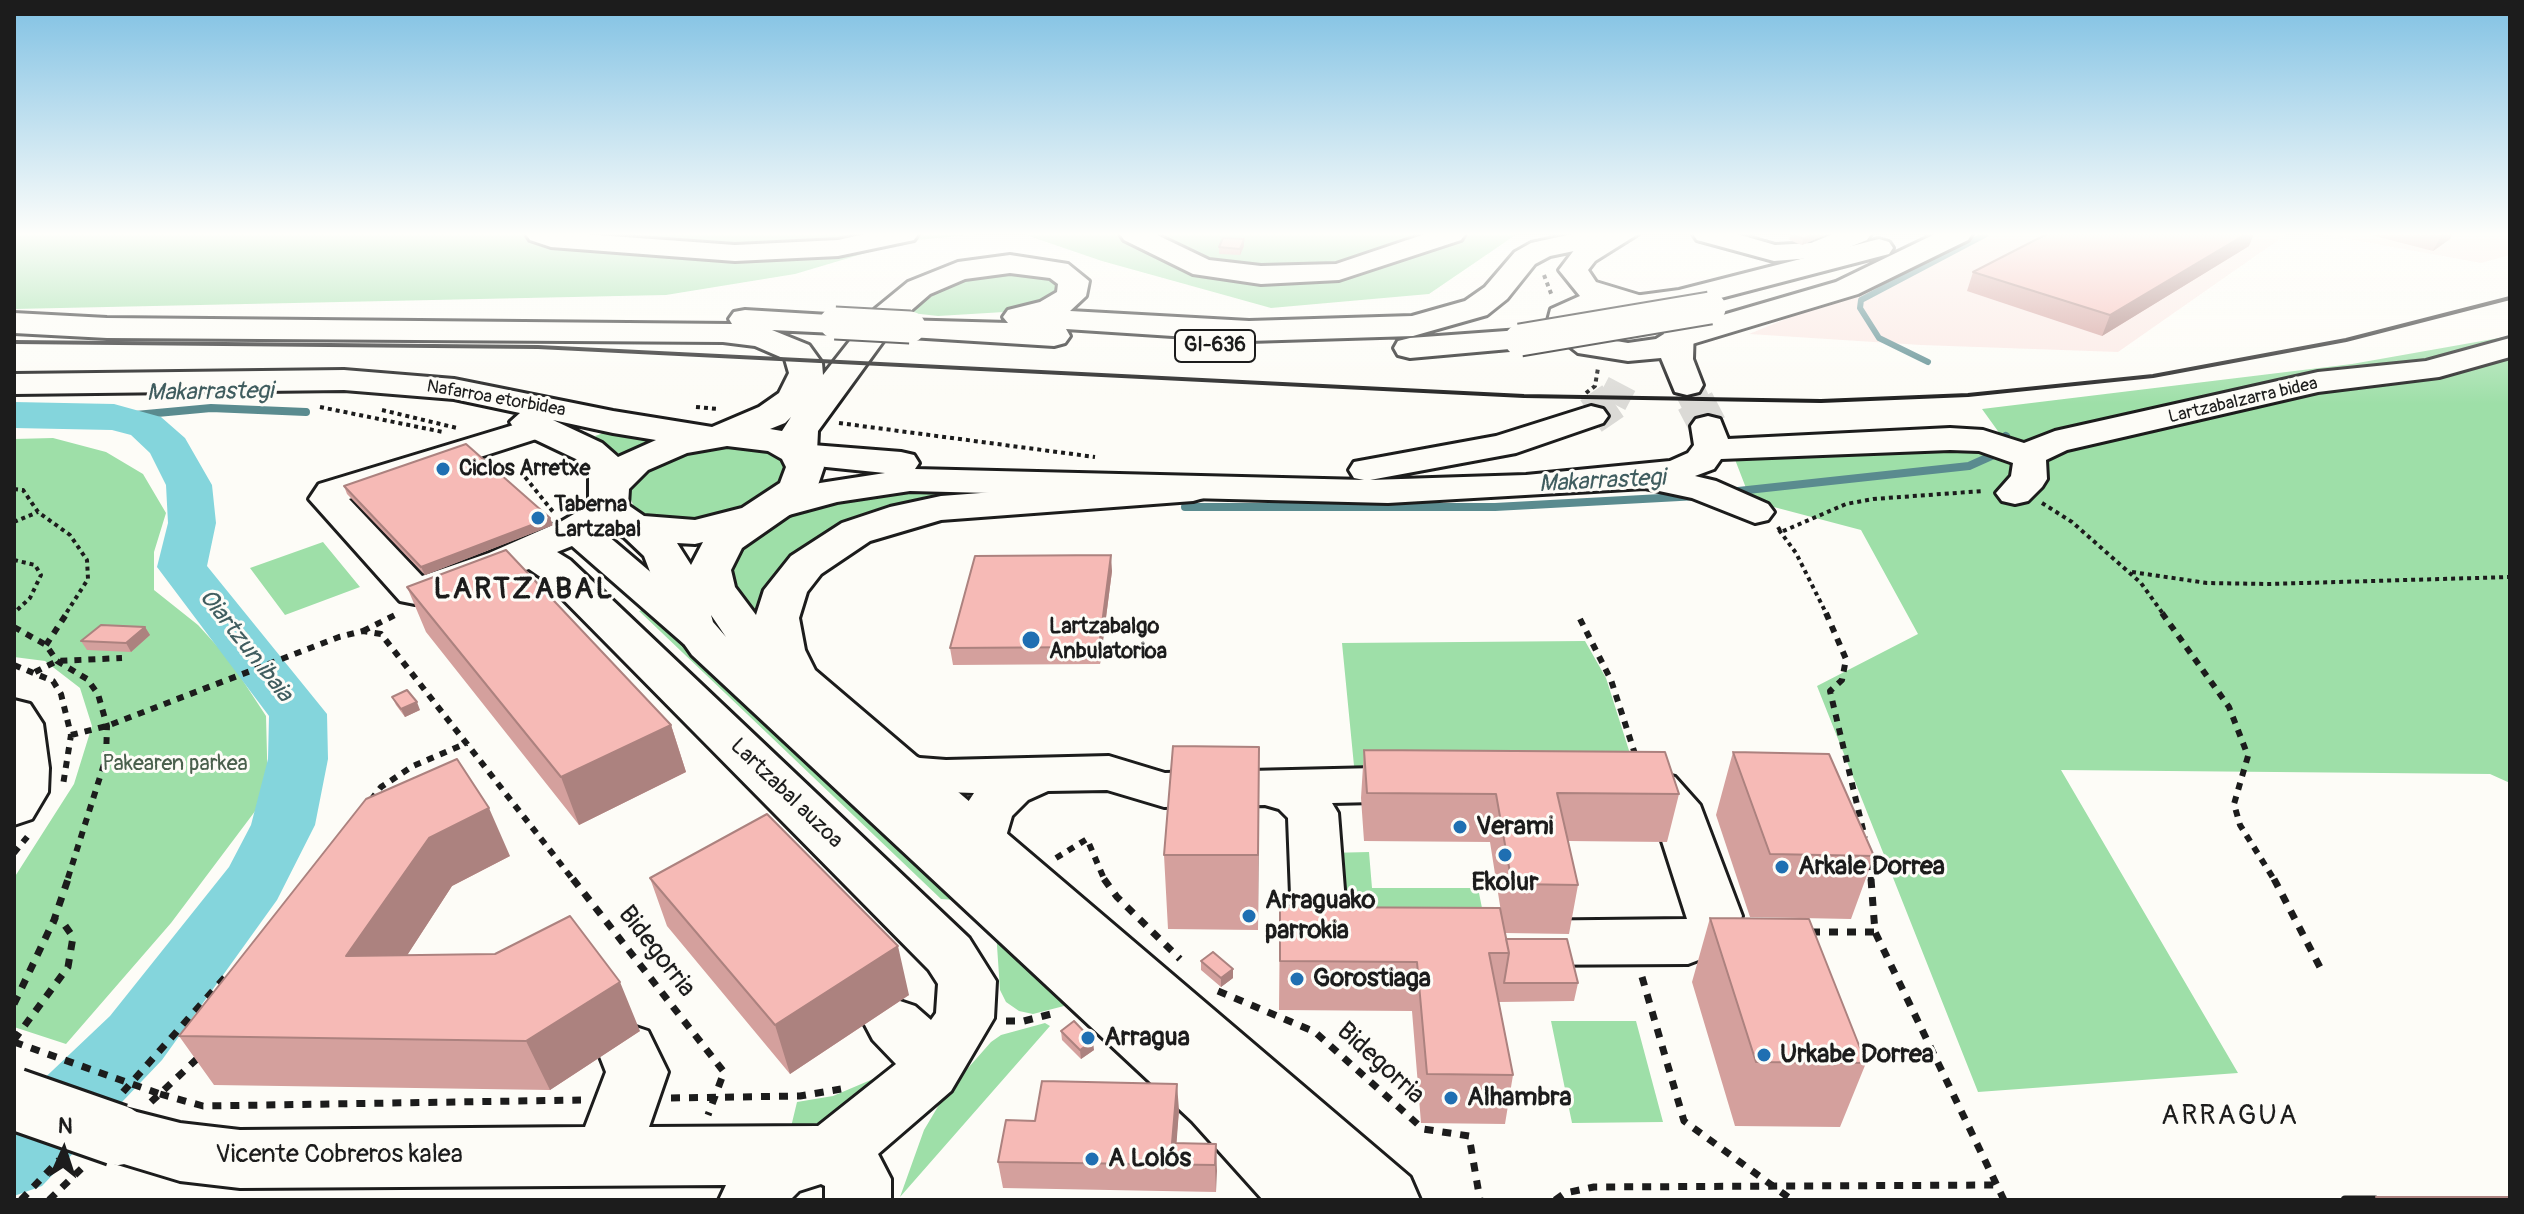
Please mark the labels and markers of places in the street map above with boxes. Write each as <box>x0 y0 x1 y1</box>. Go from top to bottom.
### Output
place label: Ciclos Arretxe <box>459 456 590 482</box>
marker: Ciclos Arretxe <box>434 460 452 478</box>
place label: Taberna Lartzabal <box>554 492 641 544</box>
marker: Taberna Lartzabal <box>529 509 547 527</box>
place label: Lartzabalgo Anbulatorioa <box>1049 614 1167 666</box>
marker: Lartzabalgo Anbulatorioa <box>1020 629 1042 651</box>
place label: Verami <box>1476 811 1553 843</box>
marker: Verami <box>1451 818 1469 836</box>
marker: Ekolur <box>1496 846 1514 864</box>
place label: Arkale Dorrea <box>1798 851 1945 883</box>
marker: Arkale Dorrea <box>1773 858 1791 876</box>
place label: Ekolur <box>1472 867 1538 899</box>
place label: Arraguako parrokia <box>1265 885 1376 946</box>
marker: Arraguako parrokia <box>1240 907 1258 925</box>
place label: Gorostiaga <box>1313 963 1431 995</box>
marker: Gorostiaga <box>1288 970 1306 988</box>
place label: Arragua <box>1104 1022 1190 1054</box>
marker: Arragua <box>1079 1029 1097 1047</box>
place label: Urkabe Dorrea <box>1780 1039 1934 1071</box>
marker: Urkabe Dorrea <box>1755 1046 1773 1064</box>
place label: Alhambra <box>1467 1082 1572 1114</box>
marker: Alhambra <box>1442 1089 1460 1107</box>
place label: A Lolós <box>1108 1143 1191 1175</box>
marker: A Lolós <box>1083 1150 1101 1168</box>

